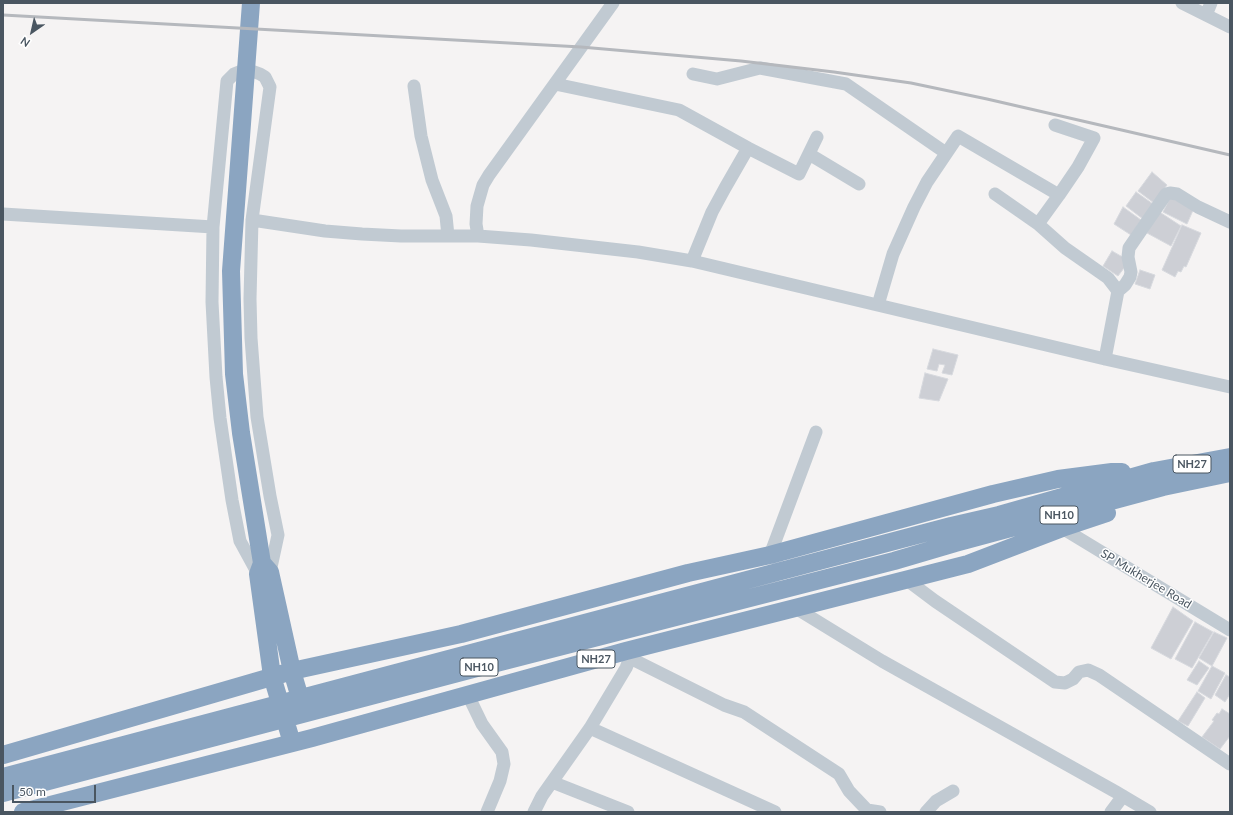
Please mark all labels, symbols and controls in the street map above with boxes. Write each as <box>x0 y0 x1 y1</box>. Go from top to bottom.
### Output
north arrow <box>12 12 52 52</box>
text: N <box>18 35 32 50</box>
road number: NH27 <box>1173 455 1211 473</box>
road number: NH10 <box>1040 506 1078 524</box>
street label: SP Mukherjee Road <box>1098 546 1194 612</box>
road number: NH27 <box>577 650 615 668</box>
road number: NH10 <box>460 658 498 676</box>
scale bar <box>14 777 98 803</box>
text: 50 m <box>19 784 46 799</box>

